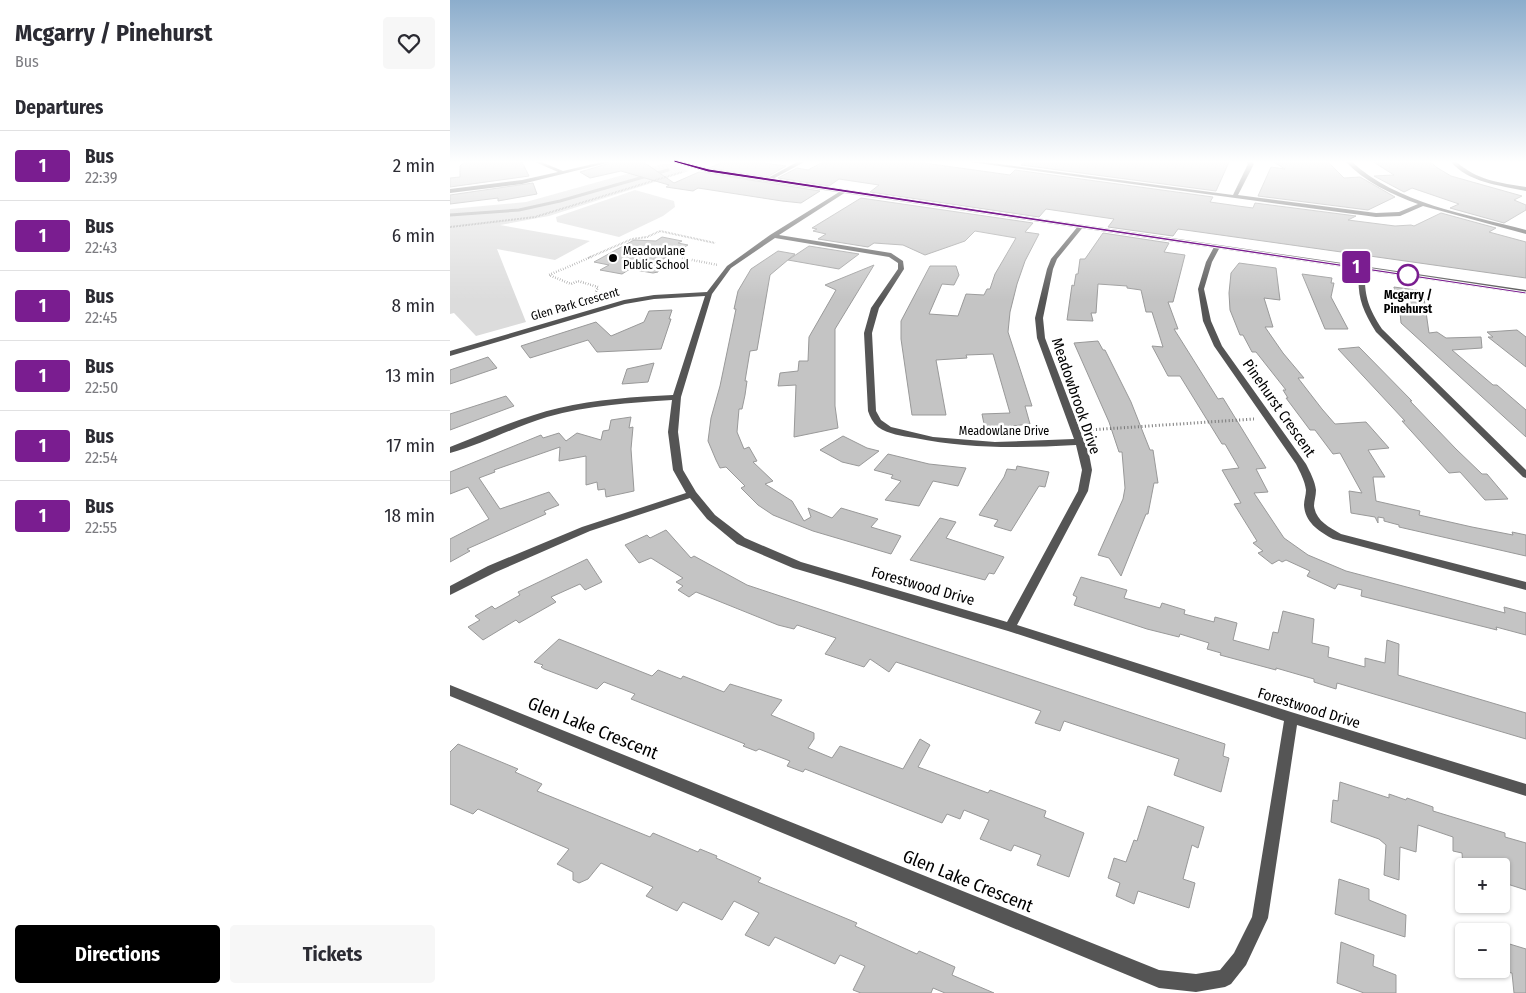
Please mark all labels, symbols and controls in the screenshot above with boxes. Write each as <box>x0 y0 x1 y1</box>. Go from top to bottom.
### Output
button: heart <box>383 17 435 69</box>
text: Mcgarry / Pinehurst <box>15 19 213 47</box>
text: Bus <box>15 52 39 71</box>
text: Departures <box>15 96 103 119</box>
text: Bus <box>85 145 114 168</box>
text: 2 min <box>393 154 435 177</box>
text: 1 <box>39 155 46 177</box>
text: 22:39 <box>85 168 117 187</box>
text: Bus <box>85 215 114 238</box>
text: 6 min <box>392 224 435 247</box>
text: 1 <box>39 225 46 247</box>
text: 22:43 <box>85 238 117 257</box>
place label: Meadowlane Public School <box>623 244 689 272</box>
line badge: 1 <box>1340 251 1372 283</box>
marker: Meadowlane Public School <box>607 252 619 264</box>
text: 1 <box>1352 256 1360 278</box>
marker: Mcgarry / Pinehurst <box>1397 264 1419 286</box>
text: Bus <box>85 285 114 308</box>
street label: Glen Park Crescent <box>529 285 621 323</box>
place label: Mcgarry / Pinehurst <box>1384 288 1433 316</box>
text: 8 min <box>392 294 435 317</box>
text: 1 <box>39 295 46 317</box>
text: 22:45 <box>85 308 117 327</box>
street label: Meadowbrook Drive <box>1048 335 1104 457</box>
text: Bus <box>85 355 114 378</box>
street label: Pinehurst Crescent <box>1239 356 1319 460</box>
text: 13 min <box>385 364 435 387</box>
text: 1 <box>39 365 46 387</box>
text: 22:50 <box>85 378 118 397</box>
street label: Meadowlane Drive <box>959 424 1049 438</box>
text: Bus <box>85 425 114 448</box>
text: 17 min <box>386 434 435 457</box>
text: 1 <box>39 435 46 457</box>
text: 22:54 <box>85 448 118 467</box>
text: Bus <box>85 495 114 518</box>
text: 18 min <box>384 504 435 527</box>
text: 1 <box>39 505 46 527</box>
text: 22:55 <box>85 518 117 537</box>
street label: Forestwood Drive <box>869 563 977 609</box>
street label: Forestwood Drive <box>1255 684 1363 732</box>
street label: Glen Lake Crescent <box>525 692 661 764</box>
street label: Glen Lake Crescent <box>900 845 1036 917</box>
map controls <box>1455 858 1510 978</box>
button: + <box>1455 858 1510 913</box>
button: − <box>1455 923 1510 978</box>
button: Directions <box>15 925 220 983</box>
button: Tickets <box>230 925 435 983</box>

